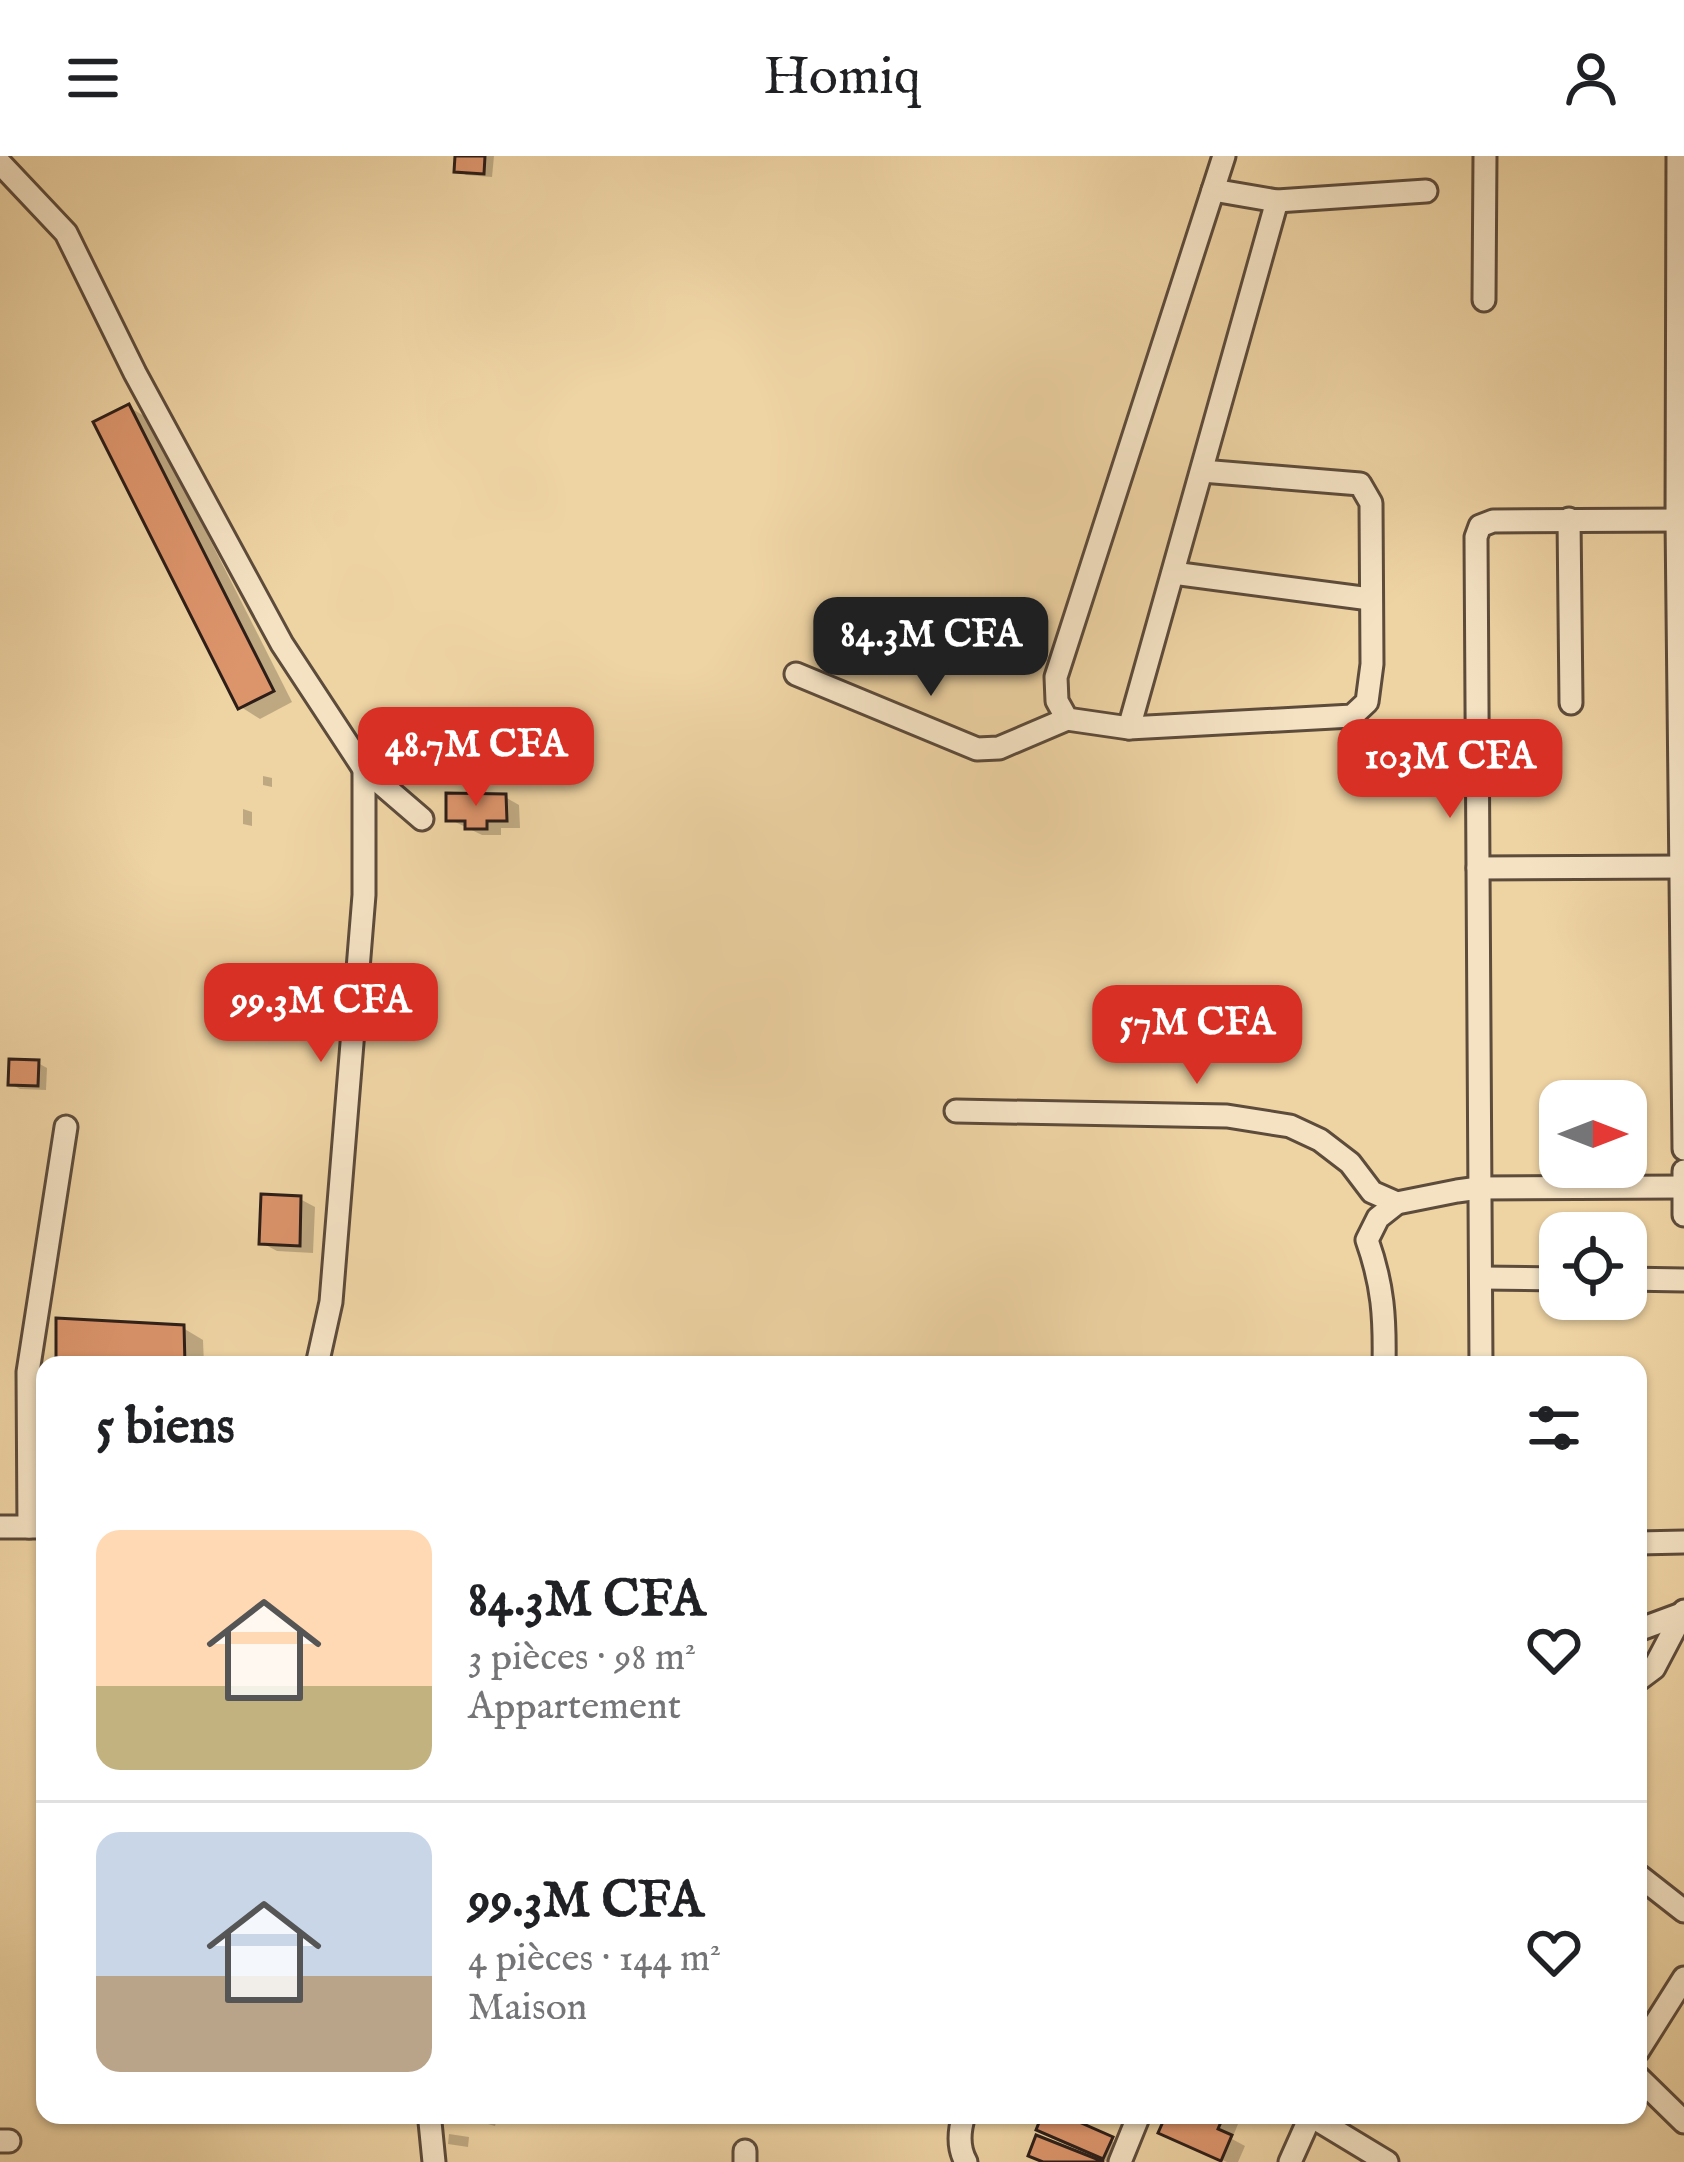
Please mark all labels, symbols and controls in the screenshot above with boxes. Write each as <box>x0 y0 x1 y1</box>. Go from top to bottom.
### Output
text: Homiq <box>763 44 921 113</box>
icon: menu <box>60 45 126 111</box>
icon: person <box>1558 45 1624 111</box>
pin: 84.3M CFA <box>794 597 1068 699</box>
text: 84.3M CFA <box>840 611 1022 660</box>
pin: 48.7M CFA <box>339 707 613 809</box>
pin: 103M CFA <box>1326 719 1574 821</box>
text: 48.7M CFA <box>385 721 567 770</box>
text: 103M CFA <box>1364 733 1536 782</box>
pin: 99.3M CFA <box>184 963 458 1065</box>
text: 99.3M CFA <box>231 977 411 1026</box>
pin: 57M CFA <box>1086 985 1308 1087</box>
text: 57M CFA <box>1119 999 1275 1048</box>
north arrow <box>1539 1080 1647 1188</box>
map controls <box>1539 1080 1647 1320</box>
button: locate <box>1539 1212 1647 1320</box>
icon: filters <box>1521 1395 1587 1461</box>
text: 5 biens <box>96 1396 235 1461</box>
text: 84.3M CFA <box>468 1569 705 1634</box>
icon: home <box>192 1578 336 1722</box>
icon: heart <box>1521 1617 1587 1683</box>
text: 3 pièces · 98 m² <box>468 1634 696 1683</box>
text: Appartement <box>468 1683 681 1732</box>
text: 99.3M CFA <box>468 1870 704 1935</box>
icon: home <box>192 1880 336 2024</box>
icon: heart <box>1521 1919 1587 1985</box>
text: 4 pièces · 144 m² <box>468 1935 721 1984</box>
text: Maison <box>468 1984 587 2033</box>

